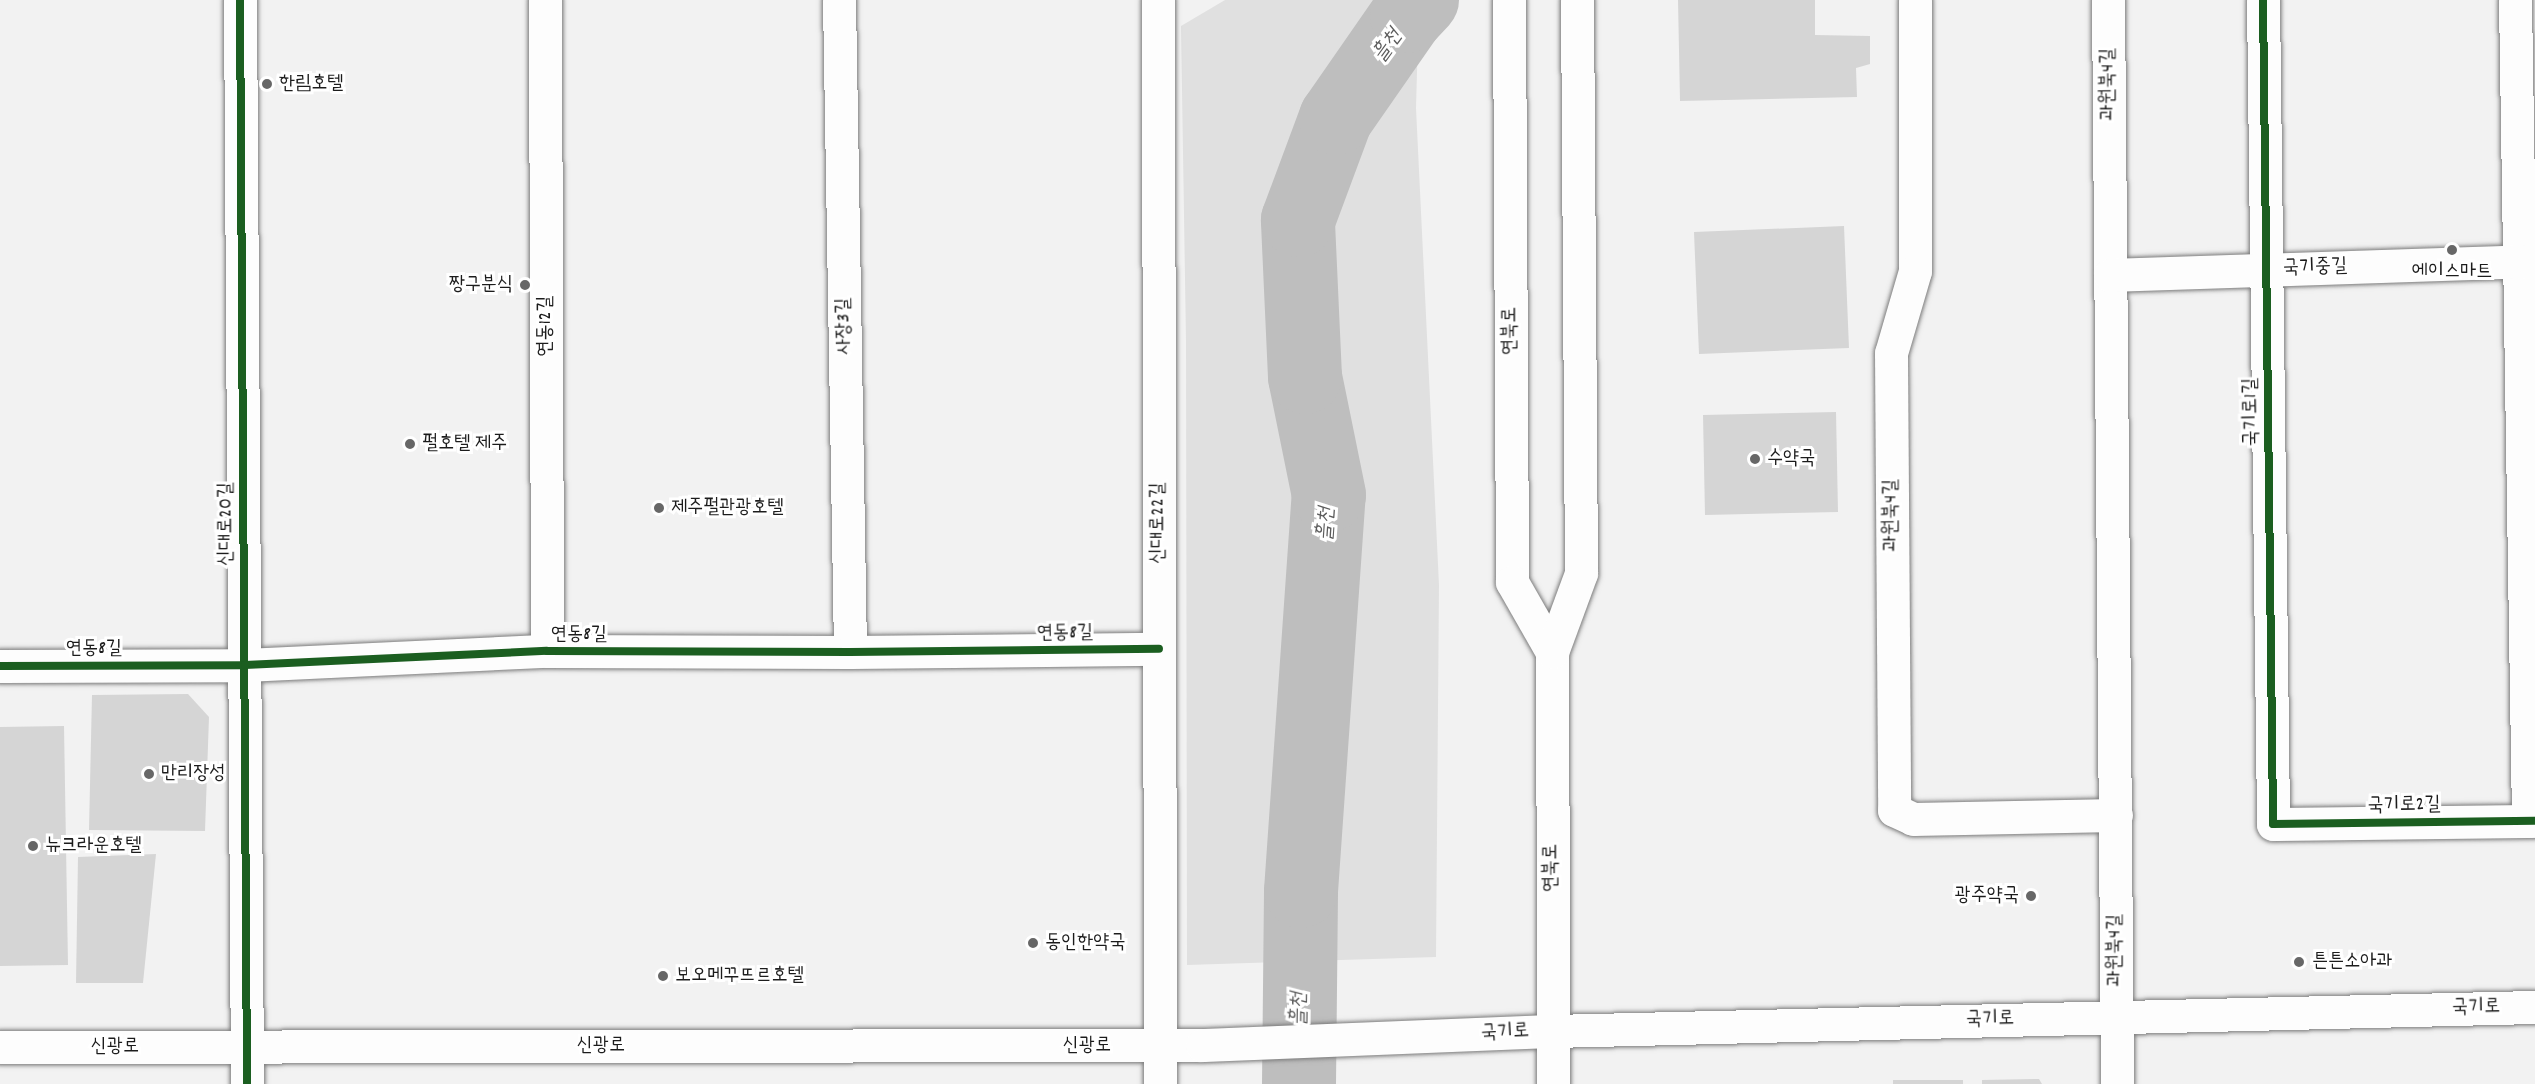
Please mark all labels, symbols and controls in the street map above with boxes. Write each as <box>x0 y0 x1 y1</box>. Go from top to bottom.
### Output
water label: 흘천 <box>1368 25 1408 67</box>
street label: 과원북4길 <box>2097 48 2121 120</box>
place label: 한림호텔 <box>279 72 343 96</box>
marker: 한림호텔 <box>260 77 274 91</box>
marker: 에이스마트 <box>2445 243 2459 257</box>
street label: 국기중길 <box>2282 255 2348 281</box>
place label: 에이스마트 <box>2412 260 2492 284</box>
place label: 짱구분식 <box>449 273 513 297</box>
marker: 짱구분식 <box>518 278 532 292</box>
street label: 연동12길 <box>534 295 558 357</box>
street label: 사장3길 <box>833 297 857 355</box>
street label: 연북로 <box>1499 307 1523 355</box>
street label: 국기로1길 <box>2239 377 2265 447</box>
place label: 펄호텔 제주 <box>422 432 507 456</box>
marker: 펄호텔 제주 <box>403 437 417 451</box>
place label: 수약국 <box>1767 447 1815 471</box>
marker: 수약국 <box>1748 452 1762 466</box>
street label: 과원북4길 <box>1880 479 1904 551</box>
street label: 신대로20길 <box>215 482 239 566</box>
street label: 신대로22길 <box>1147 482 1171 564</box>
place label: 제주펄관광호텔 <box>671 496 784 520</box>
marker: 제주펄관광호텔 <box>652 501 666 515</box>
water label: 흘천 <box>1313 506 1341 542</box>
street label: 연동8길 <box>1037 622 1093 646</box>
street label: 연동8길 <box>551 623 607 647</box>
street label: 연동8길 <box>66 637 122 661</box>
place label: 만리장성 <box>161 762 225 786</box>
marker: 만리장성 <box>142 767 156 781</box>
street label: 국기로2길 <box>2367 793 2441 819</box>
place label: 뉴크라운호텔 <box>45 834 142 858</box>
marker: 뉴크라운호텔 <box>26 839 40 853</box>
street label: 연북로 <box>1540 844 1564 892</box>
place label: 광주약국 <box>1955 884 2019 908</box>
marker: 광주약국 <box>2024 889 2038 903</box>
street label: 과원북4길 <box>2104 914 2128 986</box>
place label: 동인한약국 <box>1045 931 1125 955</box>
marker: 동인한약국 <box>1026 936 1040 950</box>
place label: 튼튼소아과 <box>2312 950 2392 974</box>
marker: 튼튼소아과 <box>2290 953 2308 971</box>
place label: 보오메꾸뜨르호텔 <box>675 964 804 988</box>
marker: 보오메꾸뜨르호텔 <box>656 969 670 983</box>
water label: 흘천 <box>1287 992 1313 1026</box>
street label: 국기로 <box>2452 996 2500 1020</box>
street label: 국기로 <box>1966 1008 2014 1032</box>
street label: 국기로 <box>1480 1020 1530 1046</box>
street label: 신광로 <box>577 1034 625 1058</box>
street label: 신광로 <box>1063 1034 1111 1058</box>
street label: 신광로 <box>91 1035 139 1059</box>

